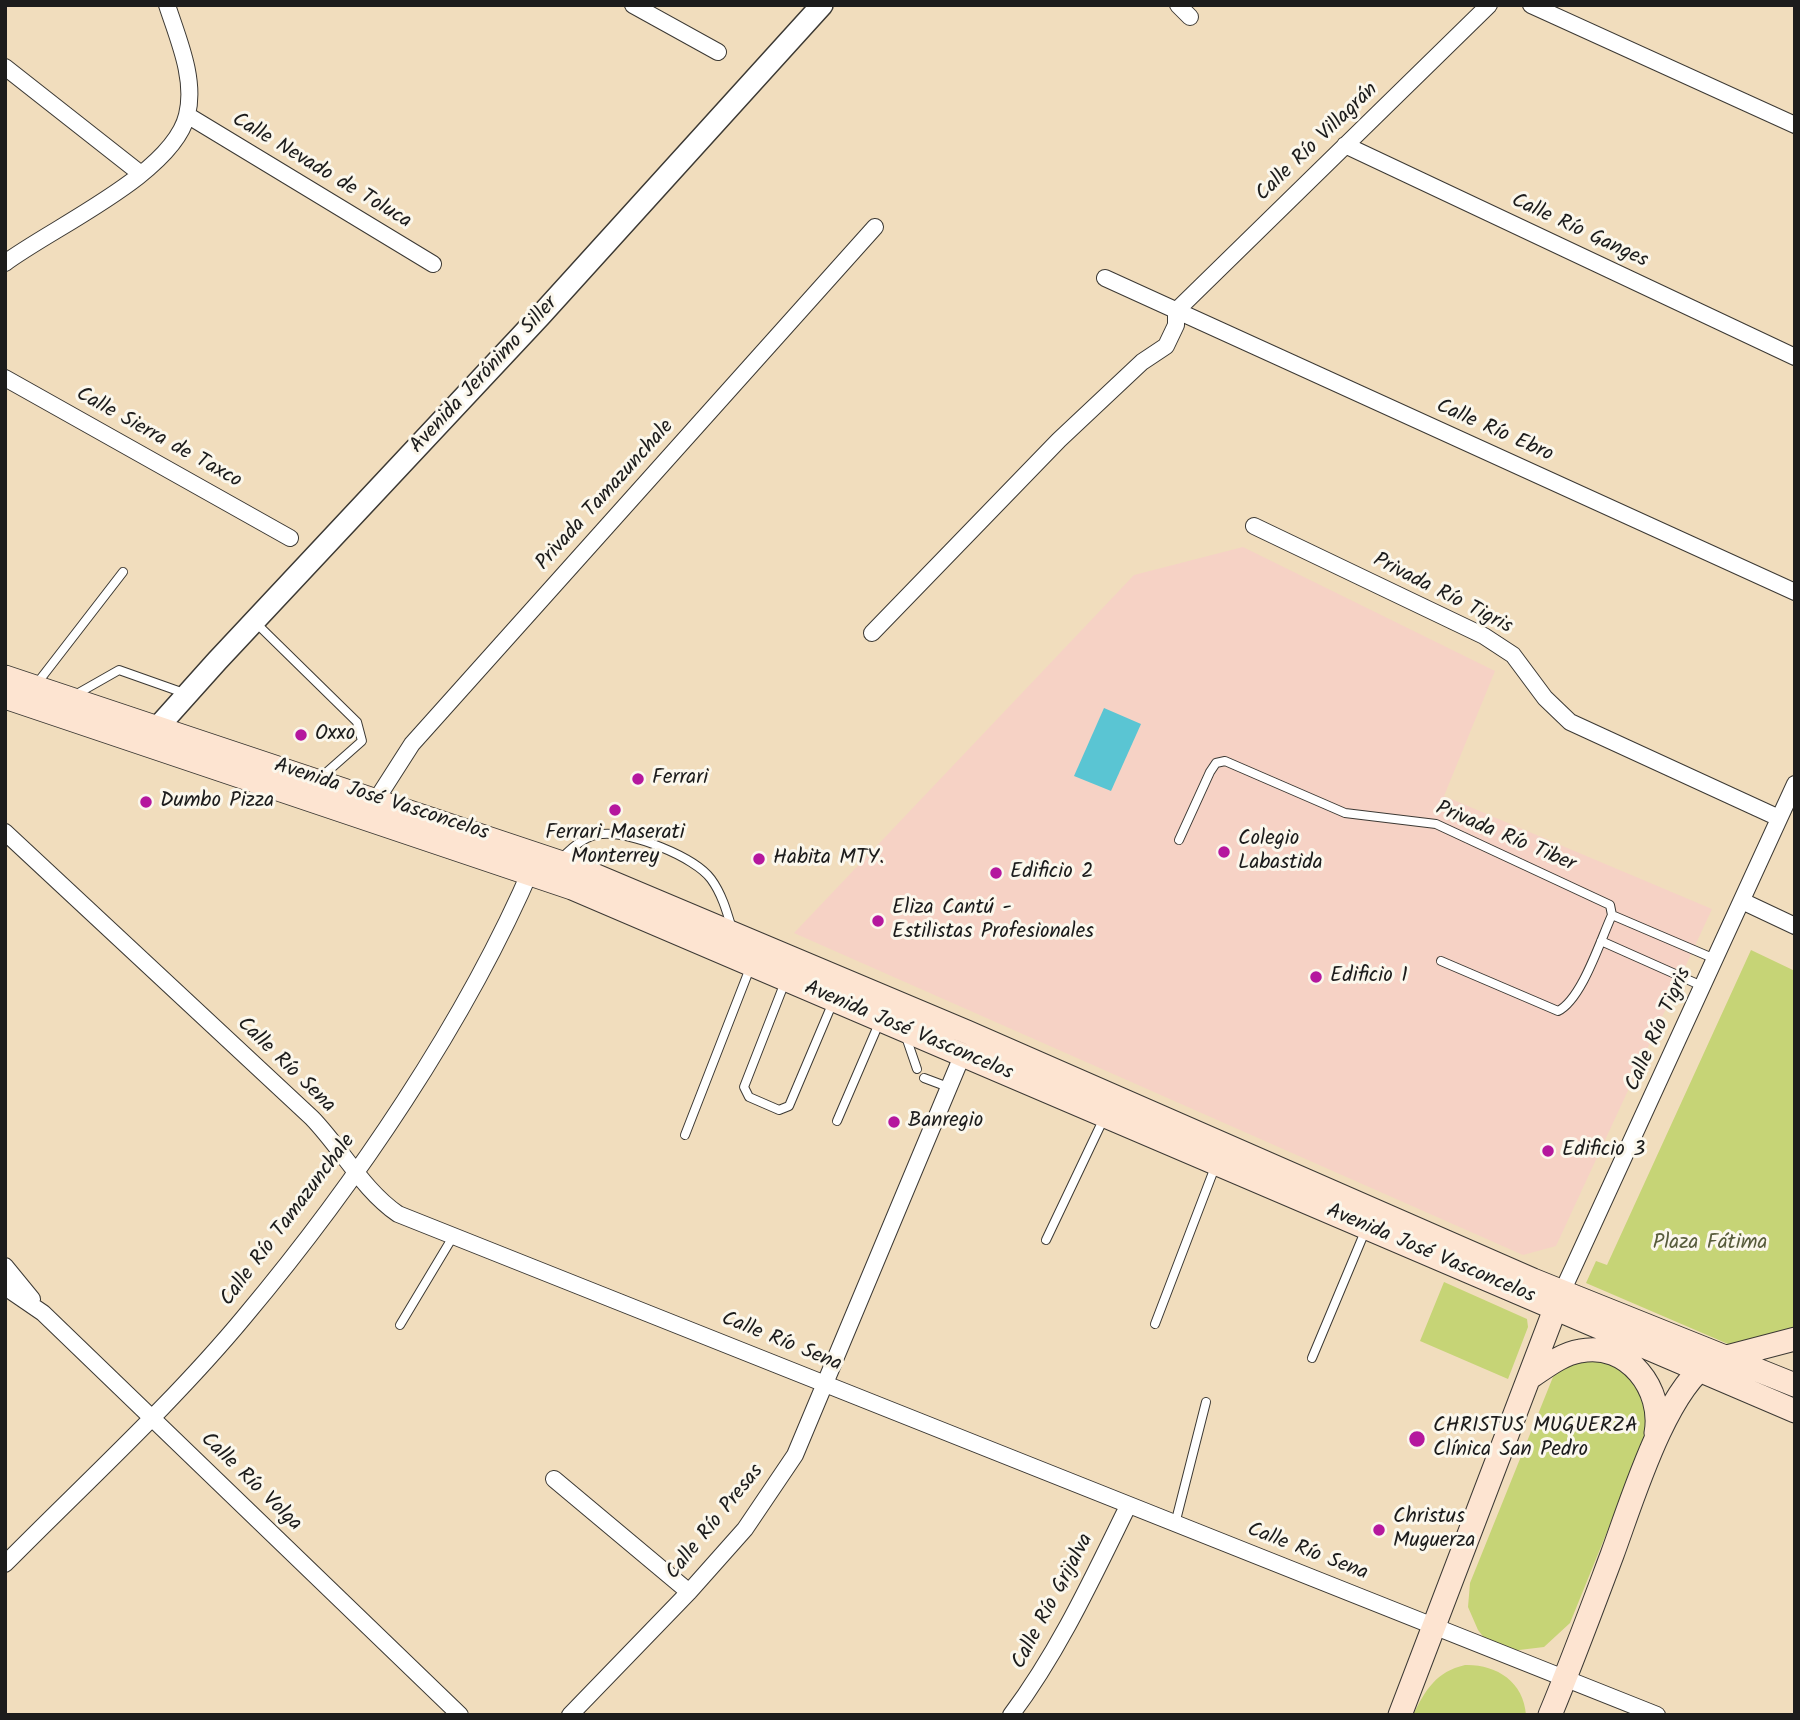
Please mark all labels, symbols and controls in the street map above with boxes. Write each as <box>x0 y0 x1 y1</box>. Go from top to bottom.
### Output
street label: Calle Río Villagrán <box>1252 78 1384 208</box>
street label: Calle Nevado de Toluca <box>227 108 415 236</box>
street label: Calle Río Ganges <box>1507 189 1651 275</box>
street label: Avenida Jerónimo Siller <box>406 292 564 460</box>
street label: Calle Sierra de Taxco <box>71 383 245 495</box>
street label: Calle Río Ebro <box>1432 395 1556 469</box>
street label: Privada Tamazunchale <box>532 415 680 577</box>
street label: Privada Río Tigris <box>1368 549 1516 641</box>
place label: Oxxo <box>315 722 355 748</box>
marker: Oxxo <box>293 727 309 743</box>
street label: Avenida José Vasconcelos <box>270 754 492 848</box>
place label: Ferrari <box>652 766 708 792</box>
marker: Ferrari <box>630 771 646 787</box>
place label: Dumbo Pizza <box>160 789 274 815</box>
marker: Dumbo Pizza <box>138 794 154 810</box>
street label: Privada Río Tiber <box>1431 797 1579 879</box>
marker: Ferrari Maserati Monterrey <box>607 802 623 818</box>
place label: Ferrari Maserati Monterrey <box>545 821 685 871</box>
place label: Colegio Labastida <box>1238 827 1323 877</box>
marker: Colegio Labastida <box>1216 844 1232 860</box>
place label: Habita MTY. <box>773 846 884 872</box>
marker: Habita MTY. <box>751 851 767 867</box>
place label: Edificio 2 <box>1010 860 1093 886</box>
marker: Edificio 2 <box>988 865 1004 881</box>
place label: Eliza Cantú - Estilistas Profesionales <box>892 896 1094 946</box>
marker: Eliza Cantú - Estilistas Profesionales <box>870 913 886 929</box>
place label: Edificio 1 <box>1330 964 1408 990</box>
street label: Calle Río Tigris <box>1621 964 1699 1096</box>
marker: Edificio 1 <box>1308 969 1324 985</box>
street label: Avenida José Vasconcelos <box>800 977 1016 1087</box>
street label: Calle Río Sena <box>230 1013 340 1119</box>
place label: Banregio <box>908 1109 983 1135</box>
marker: Banregio <box>886 1114 902 1130</box>
street label: Calle Río Tamazunchale <box>216 1130 362 1312</box>
place label: Edificio 3 <box>1562 1138 1645 1164</box>
marker: Edificio 3 <box>1540 1143 1556 1159</box>
street label: Avenida José Vasconcelos <box>1322 1200 1538 1310</box>
park label: Plaza Fátima <box>1653 1231 1767 1257</box>
street label: Calle Río Sena <box>717 1307 845 1379</box>
place label: CHRISTUS MUGUERZA Clínica San Pedro <box>1433 1414 1638 1464</box>
street label: Calle Río Volga <box>194 1428 306 1538</box>
marker: CHRISTUS MUGUERZA Clínica San Pedro <box>1407 1429 1427 1449</box>
street label: Calle Río Presas <box>662 1460 770 1586</box>
place label: Christus Muguerza <box>1393 1505 1475 1555</box>
street label: Calle Río Sena <box>1243 1518 1371 1588</box>
marker: Christus Muguerza <box>1371 1522 1387 1538</box>
street label: Calle Río Grijalva <box>1008 1530 1100 1674</box>

